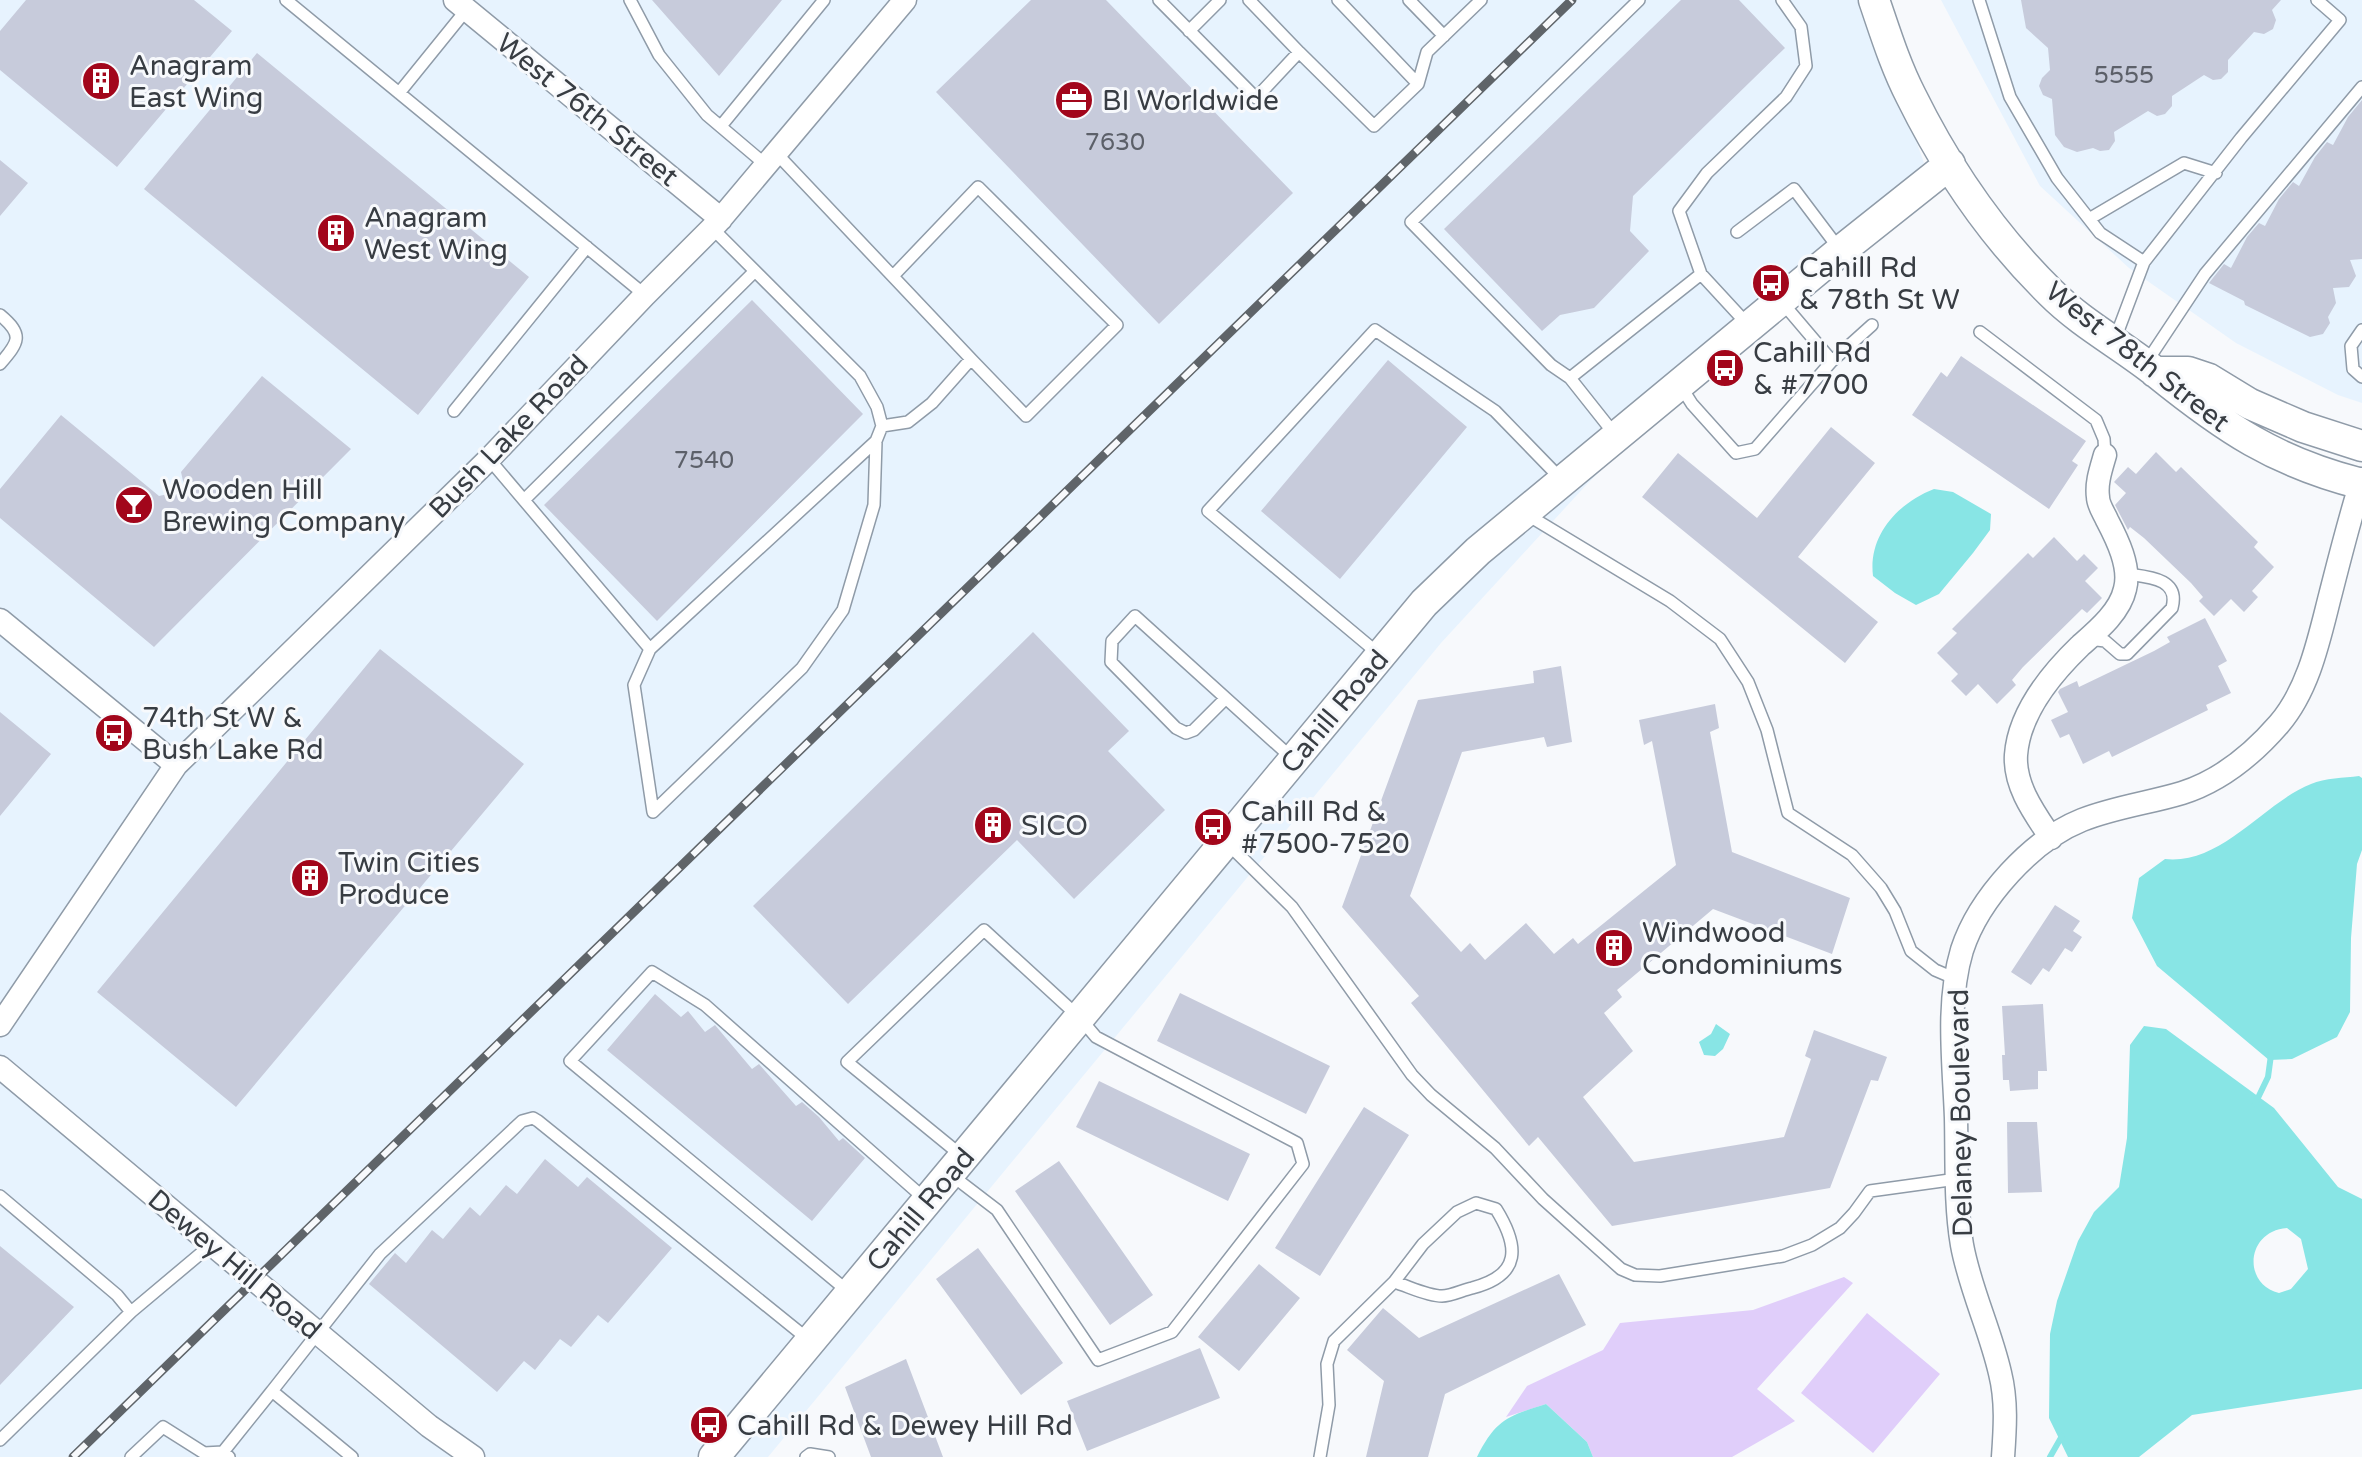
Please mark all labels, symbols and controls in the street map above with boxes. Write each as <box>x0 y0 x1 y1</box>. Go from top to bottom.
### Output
street label: West 76th Street <box>489 26 686 194</box>
place label: Anagram East Wing <box>129 49 263 115</box>
building icon: Anagram East Wing <box>80 60 122 102</box>
house number: 5555 <box>2094 61 2154 90</box>
office icon: BI Worldwide <box>1053 79 1095 121</box>
place label: BI Worldwide <box>1102 84 1279 118</box>
house number: 7630 <box>1085 128 1145 157</box>
place label: Anagram West Wing <box>364 201 508 267</box>
building icon: Anagram West Wing <box>315 212 357 254</box>
place label: Cahill Rd & 78th St W <box>1799 251 1960 317</box>
bus stop icon: Cahill Rd & 78th St W <box>1750 262 1792 304</box>
street label: West 78th Street <box>2038 274 2237 439</box>
place label: Cahill Rd & #7700 <box>1753 336 1871 402</box>
bus stop icon: Cahill Rd & #7700 <box>1704 347 1746 389</box>
street label: Bush Lake Road <box>422 348 595 526</box>
house number: 7540 <box>674 446 734 475</box>
place label: Wooden Hill Brewing Company <box>162 473 405 539</box>
bar icon: Wooden Hill Brewing Company <box>113 484 155 526</box>
street label: Cahill Road <box>1273 643 1396 780</box>
place label: 74th St W & Bush Lake Rd <box>142 701 324 767</box>
bus stop icon: 74th St W & Bush Lake Rd <box>93 712 135 754</box>
place label: Cahill Rd & #7500-7520 <box>1241 795 1410 861</box>
building icon: SICO <box>972 804 1014 846</box>
bus stop icon: Cahill Rd & #7500-7520 <box>1192 806 1234 848</box>
place label: SICO <box>1021 809 1088 843</box>
place label: Twin Cities Produce <box>338 846 480 912</box>
building icon: Twin Cities Produce <box>289 857 331 899</box>
place label: Windwood Condominiums <box>1642 916 1843 982</box>
building icon: Windwood Condominiums <box>1593 927 1635 969</box>
street label: Delaney Boulevard <box>1942 988 1980 1238</box>
street label: Cahill Road <box>859 1141 982 1278</box>
street label: Dewey Hill Road <box>141 1182 328 1347</box>
bus stop icon: Cahill Rd & Dewey Hill Rd <box>688 1404 730 1446</box>
place label: Cahill Rd & Dewey Hill Rd <box>737 1409 1073 1443</box>

